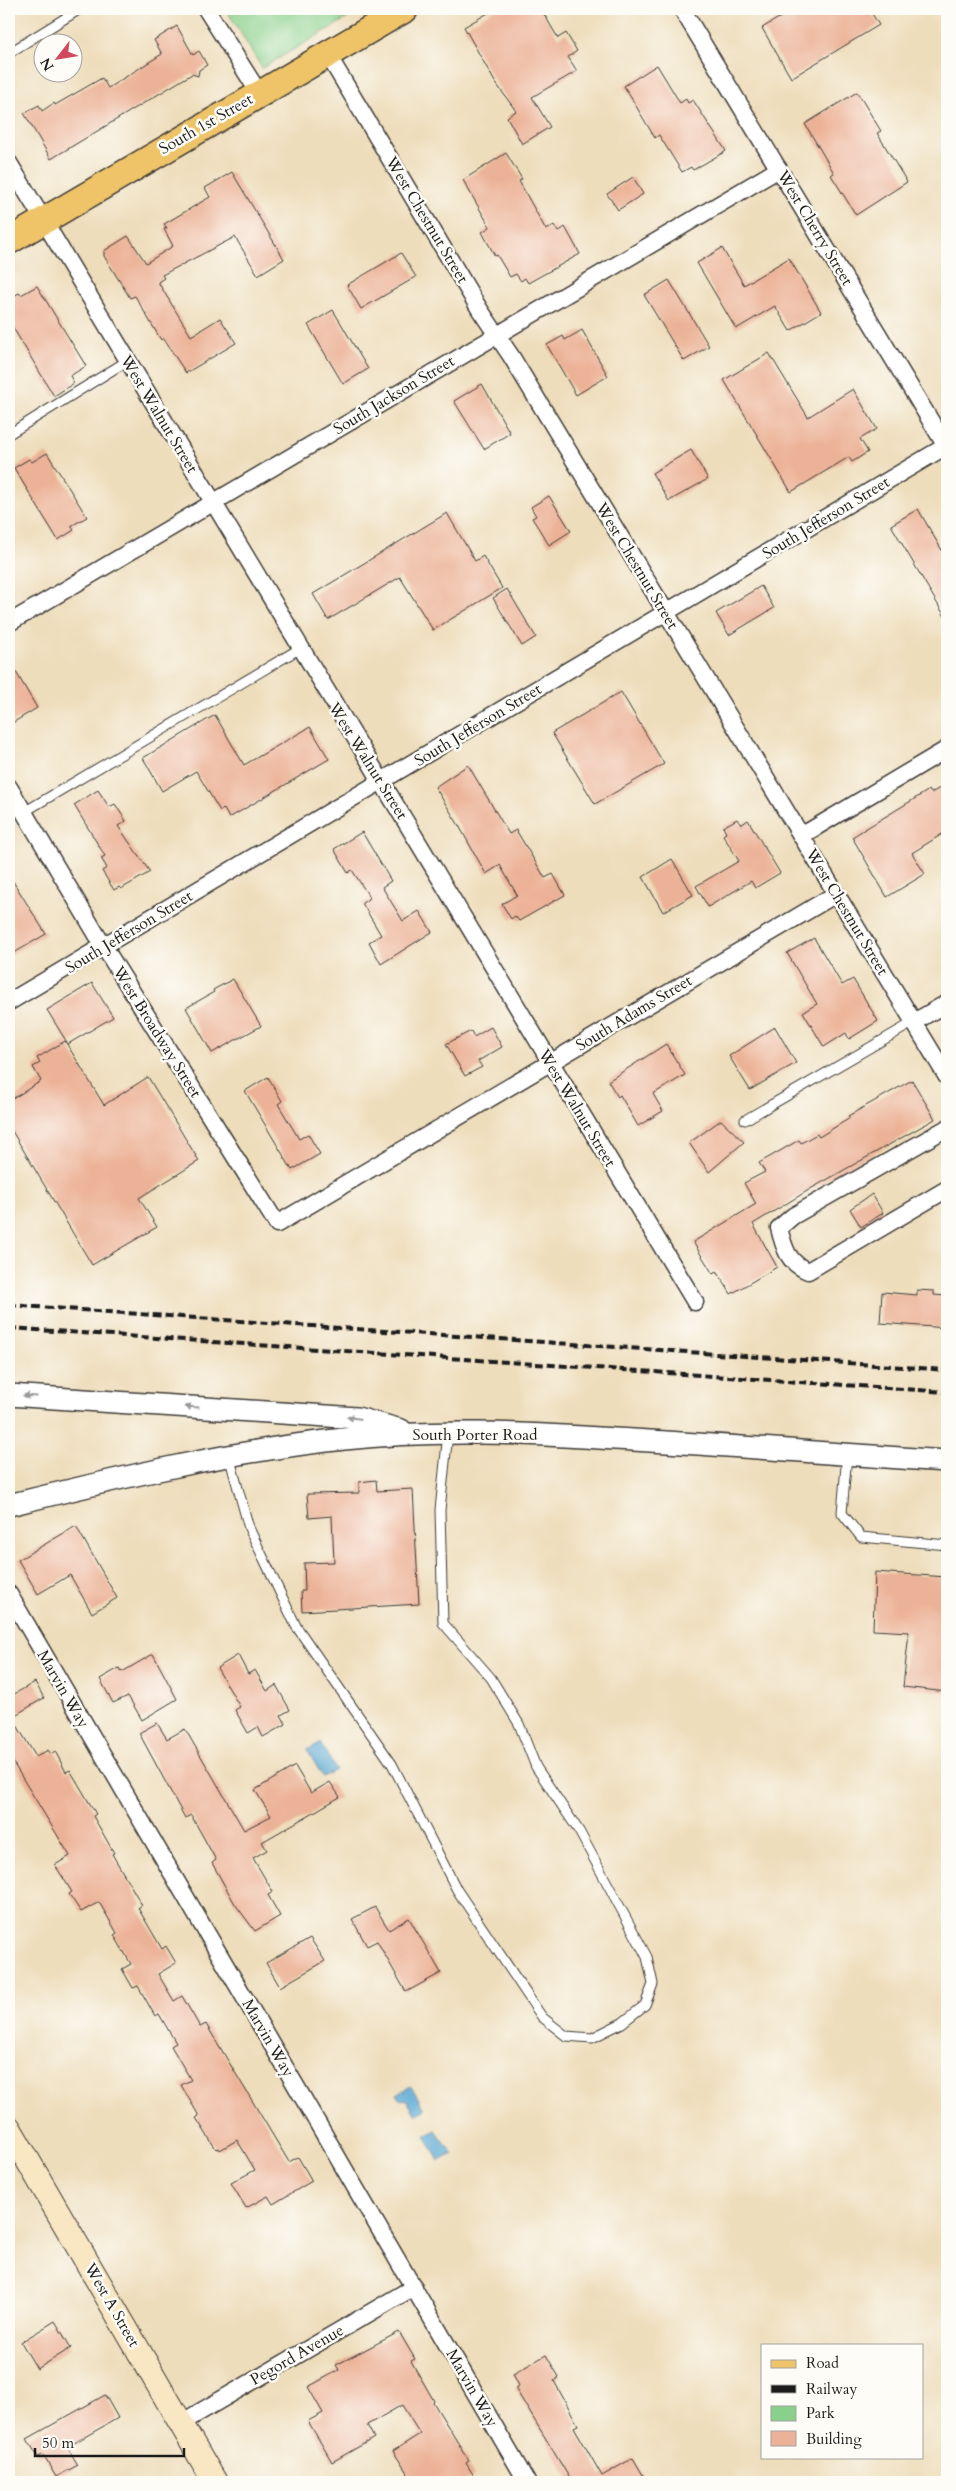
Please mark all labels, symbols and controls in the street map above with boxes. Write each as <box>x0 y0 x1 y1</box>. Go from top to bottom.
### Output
north arrow <box>32 32 82 82</box>
text: N <box>36 54 59 75</box>
street label: South 1st Street <box>155 88 257 160</box>
street label: West Chestnut Street <box>380 152 474 287</box>
street label: West Cherry Street <box>771 165 858 290</box>
street label: West Walnut Street <box>115 350 203 477</box>
street label: South Jackson Street <box>329 350 459 440</box>
street label: South Jefferson Street <box>758 471 894 565</box>
street label: West Chestnut Street <box>590 498 684 633</box>
street label: South Jefferson Street <box>410 678 546 772</box>
street label: West Walnut Street <box>323 697 413 824</box>
street label: West Chestnut Street <box>800 844 894 979</box>
street label: South Jefferson Street <box>61 885 197 979</box>
street label: West Broadway Street <box>107 961 206 1102</box>
street label: South Adams Street <box>572 970 696 1056</box>
street label: West Walnut Street <box>533 1044 621 1171</box>
one-way arrow <box>21 1392 37 1400</box>
one-way arrow <box>183 1402 199 1410</box>
one-way arrow <box>345 1414 361 1422</box>
street label: South Porter Road <box>412 1424 538 1446</box>
street label: Marvin Way <box>32 1646 95 1733</box>
street label: Marvin Way <box>237 1995 300 2082</box>
street label: West A Street <box>79 2258 145 2351</box>
street label: Pegord Avenue <box>246 2319 348 2391</box>
legend <box>761 2344 924 2458</box>
street label: Marvin Way <box>441 2345 504 2432</box>
text: Road <box>806 2353 839 2373</box>
text: Railway <box>806 2379 857 2399</box>
text: Park <box>806 2403 835 2423</box>
scale bar <box>35 2426 184 2458</box>
text: Building <box>806 2429 862 2449</box>
text: 50 m <box>42 2433 74 2453</box>

